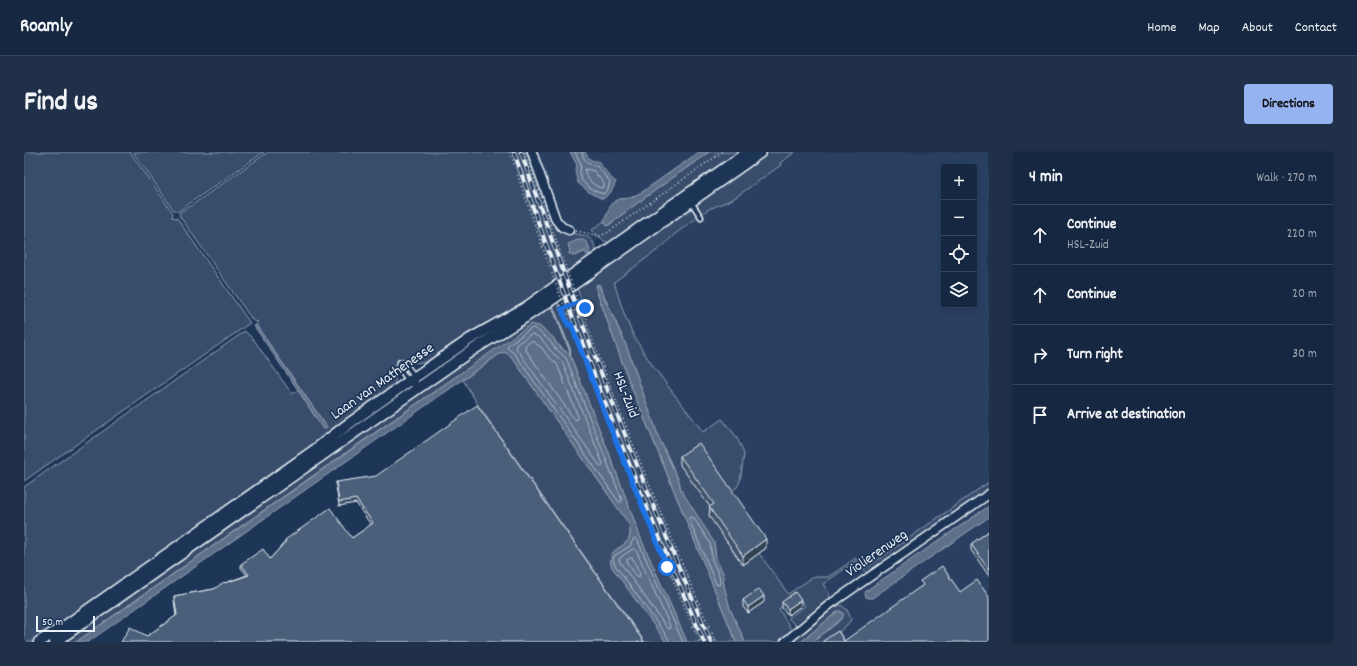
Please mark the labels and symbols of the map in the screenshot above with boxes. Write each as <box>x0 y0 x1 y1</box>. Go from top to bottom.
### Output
route end <box>576 299 594 317</box>
street label: Laan van Mathenesse <box>327 338 440 426</box>
street label: HSL-Zuid <box>606 368 644 422</box>
street label: Violierenweg <box>841 524 913 584</box>
route start <box>658 558 676 576</box>
scale bar <box>36 614 95 633</box>

